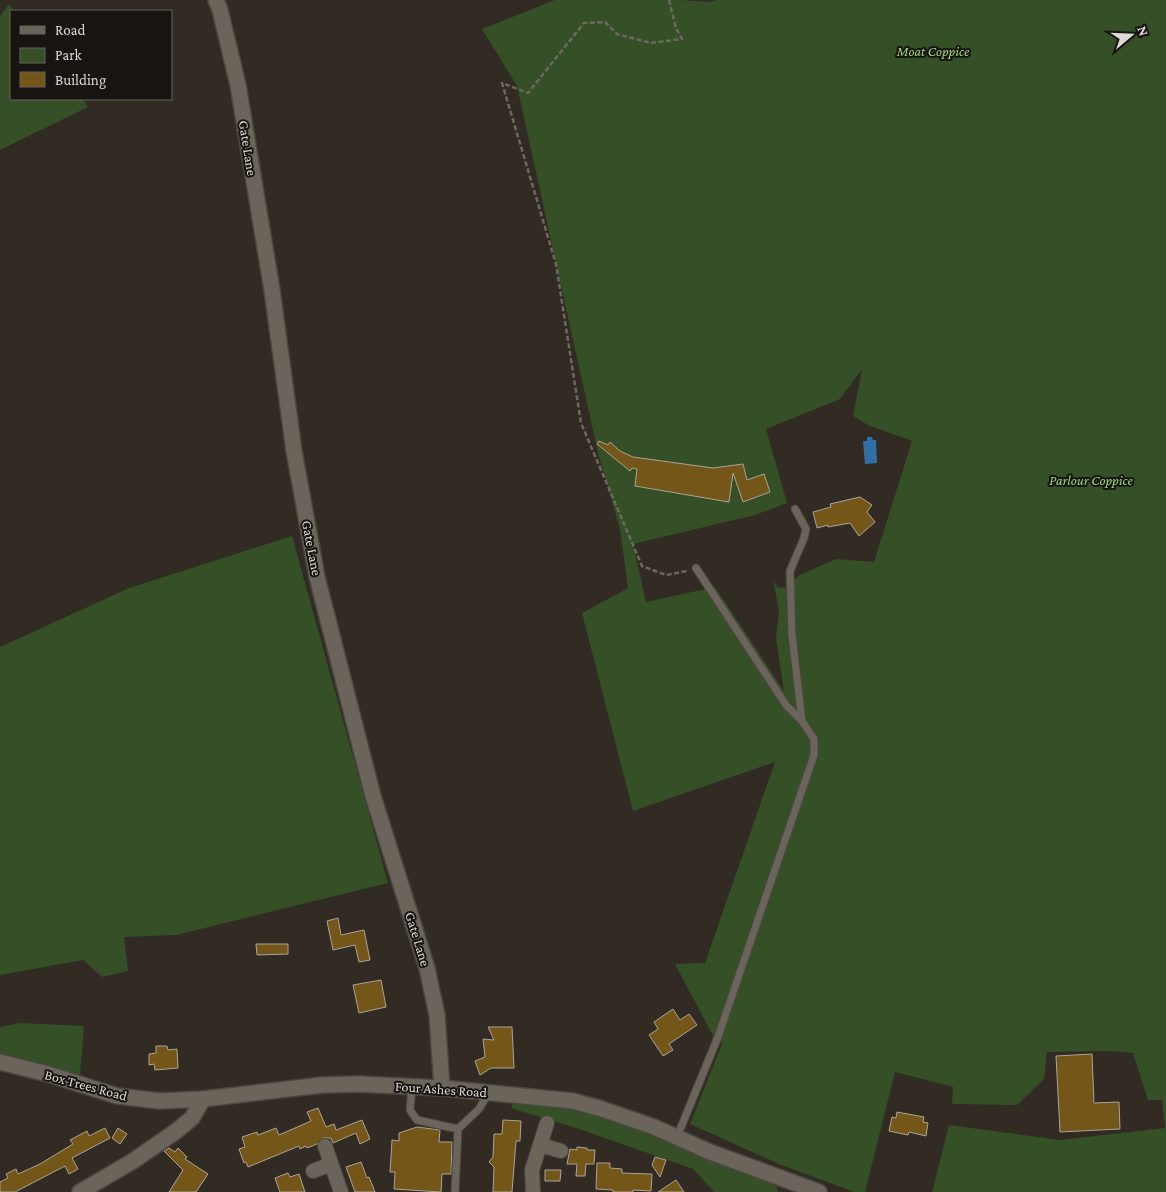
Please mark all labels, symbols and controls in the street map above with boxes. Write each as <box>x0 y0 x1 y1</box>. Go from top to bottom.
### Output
legend <box>10 10 172 100</box>
north arrow <box>1106 10 1156 60</box>
text: Road <box>55 22 86 38</box>
text: N <box>1134 24 1153 38</box>
park label: Moat Coppice <box>896 43 970 59</box>
text: Park <box>55 47 82 63</box>
text: Building <box>55 72 106 89</box>
street label: Gate Lane <box>236 119 260 177</box>
park label: Parlour Coppice <box>1049 472 1133 488</box>
street label: Gate Lane <box>299 519 325 577</box>
street label: Gate Lane <box>402 910 434 968</box>
street label: Box Trees Road <box>43 1066 130 1104</box>
street label: Four Ashes Road <box>394 1078 488 1100</box>

